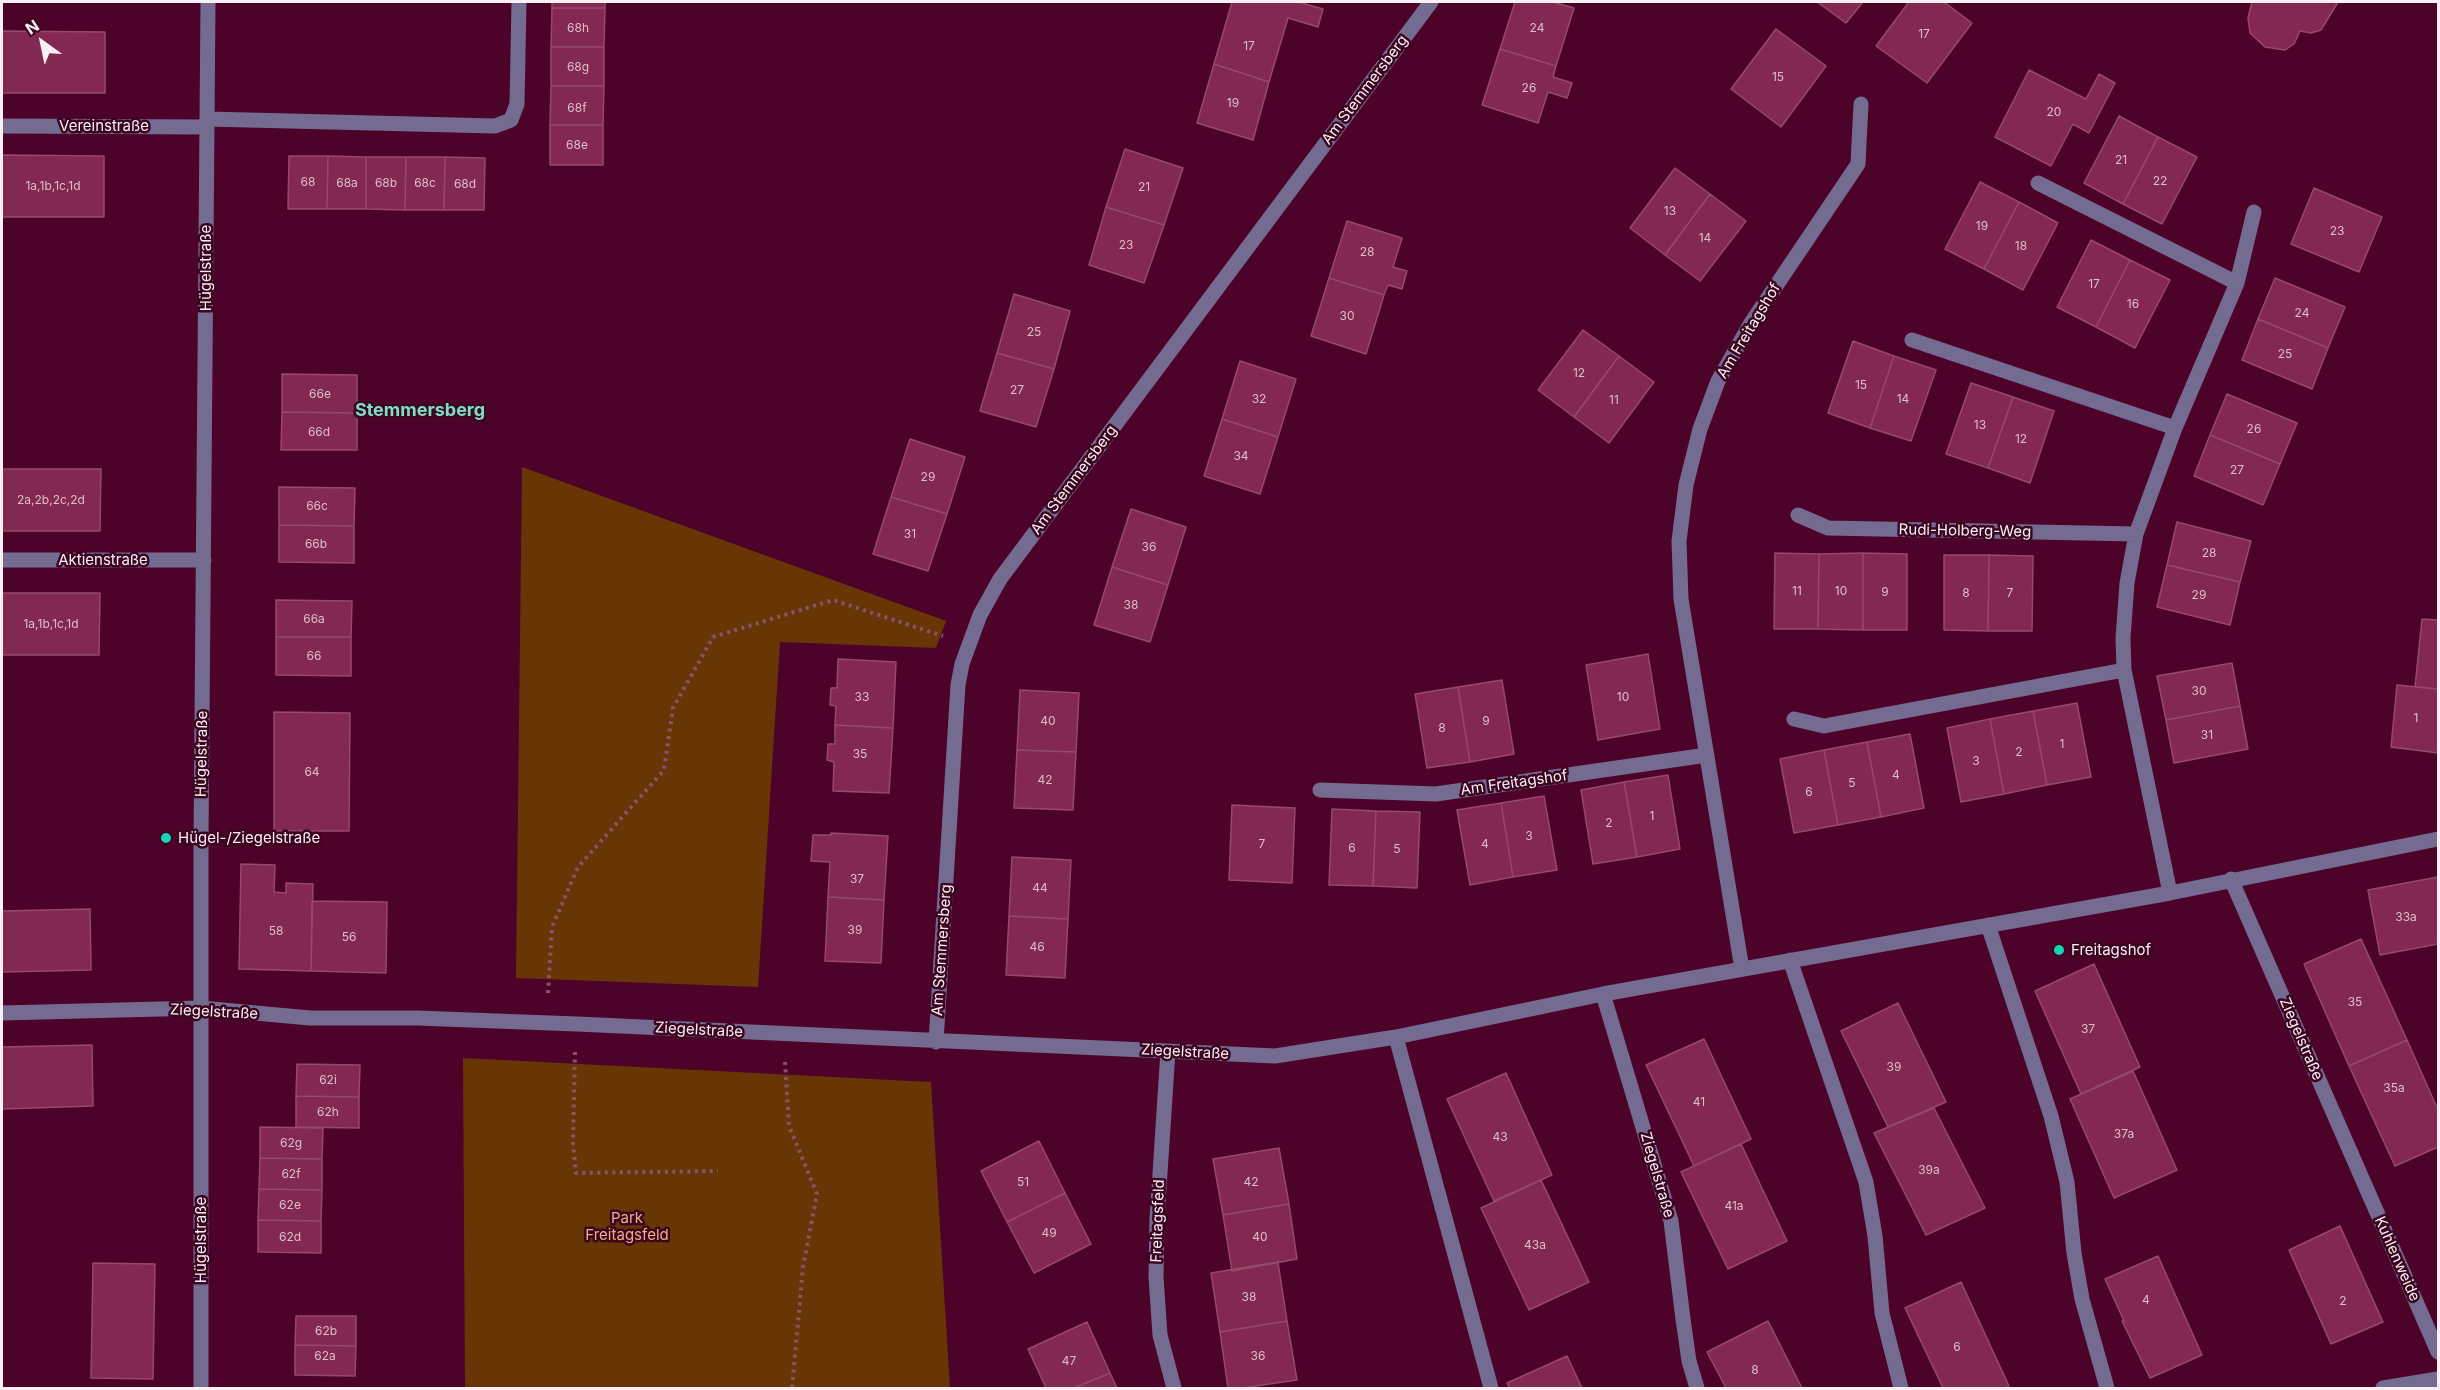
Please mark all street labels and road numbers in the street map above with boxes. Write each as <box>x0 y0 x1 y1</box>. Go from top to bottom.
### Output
street label: Am Stemmersberg <box>1318 32 1412 148</box>
street label: Vereinstraße <box>59 117 149 135</box>
street label: Hügelstraße <box>197 225 215 311</box>
street label: Am Freitagshof <box>1714 280 1784 382</box>
street label: Am Stemmersberg <box>1027 422 1121 538</box>
street label: Rudi-Holberg-Weg <box>1899 521 2031 541</box>
street label: Aktienstraße <box>58 551 148 569</box>
street label: Hügelstraße <box>192 711 212 797</box>
street label: Am Freitagshof <box>1459 767 1569 799</box>
street label: Am Stemmersberg <box>928 884 956 1016</box>
street label: Ziegelstraße <box>2275 995 2327 1083</box>
street label: Ziegelstraße <box>169 1001 259 1023</box>
street label: Ziegelstraße <box>654 1019 744 1041</box>
street label: Ziegelstraße <box>1140 1041 1230 1063</box>
street label: Ziegelstraße <box>1636 1130 1678 1220</box>
street label: Freitagsfeld <box>1148 1179 1168 1263</box>
street label: Hügelstraße <box>192 1197 210 1283</box>
street label: Kuhlenweide <box>2370 1214 2424 1304</box>

